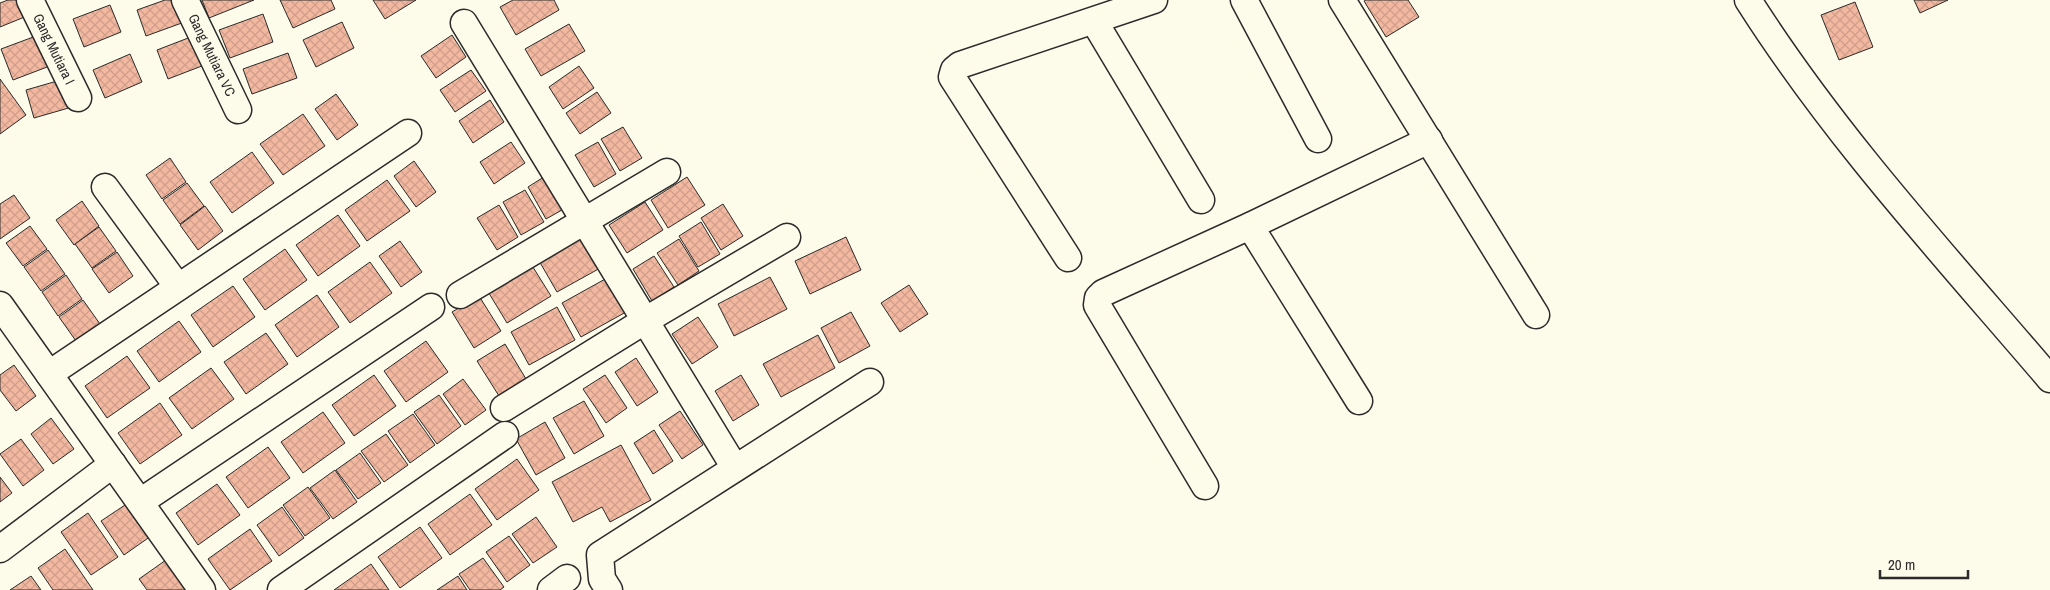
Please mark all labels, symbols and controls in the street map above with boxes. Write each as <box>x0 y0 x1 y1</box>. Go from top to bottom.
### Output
street label: Gang Mutiara I <box>29 11 79 87</box>
street label: Gang Mutiara VC <box>184 11 240 99</box>
scale bar <box>1880 548 1968 580</box>
text: 20 m <box>1888 554 1915 575</box>

